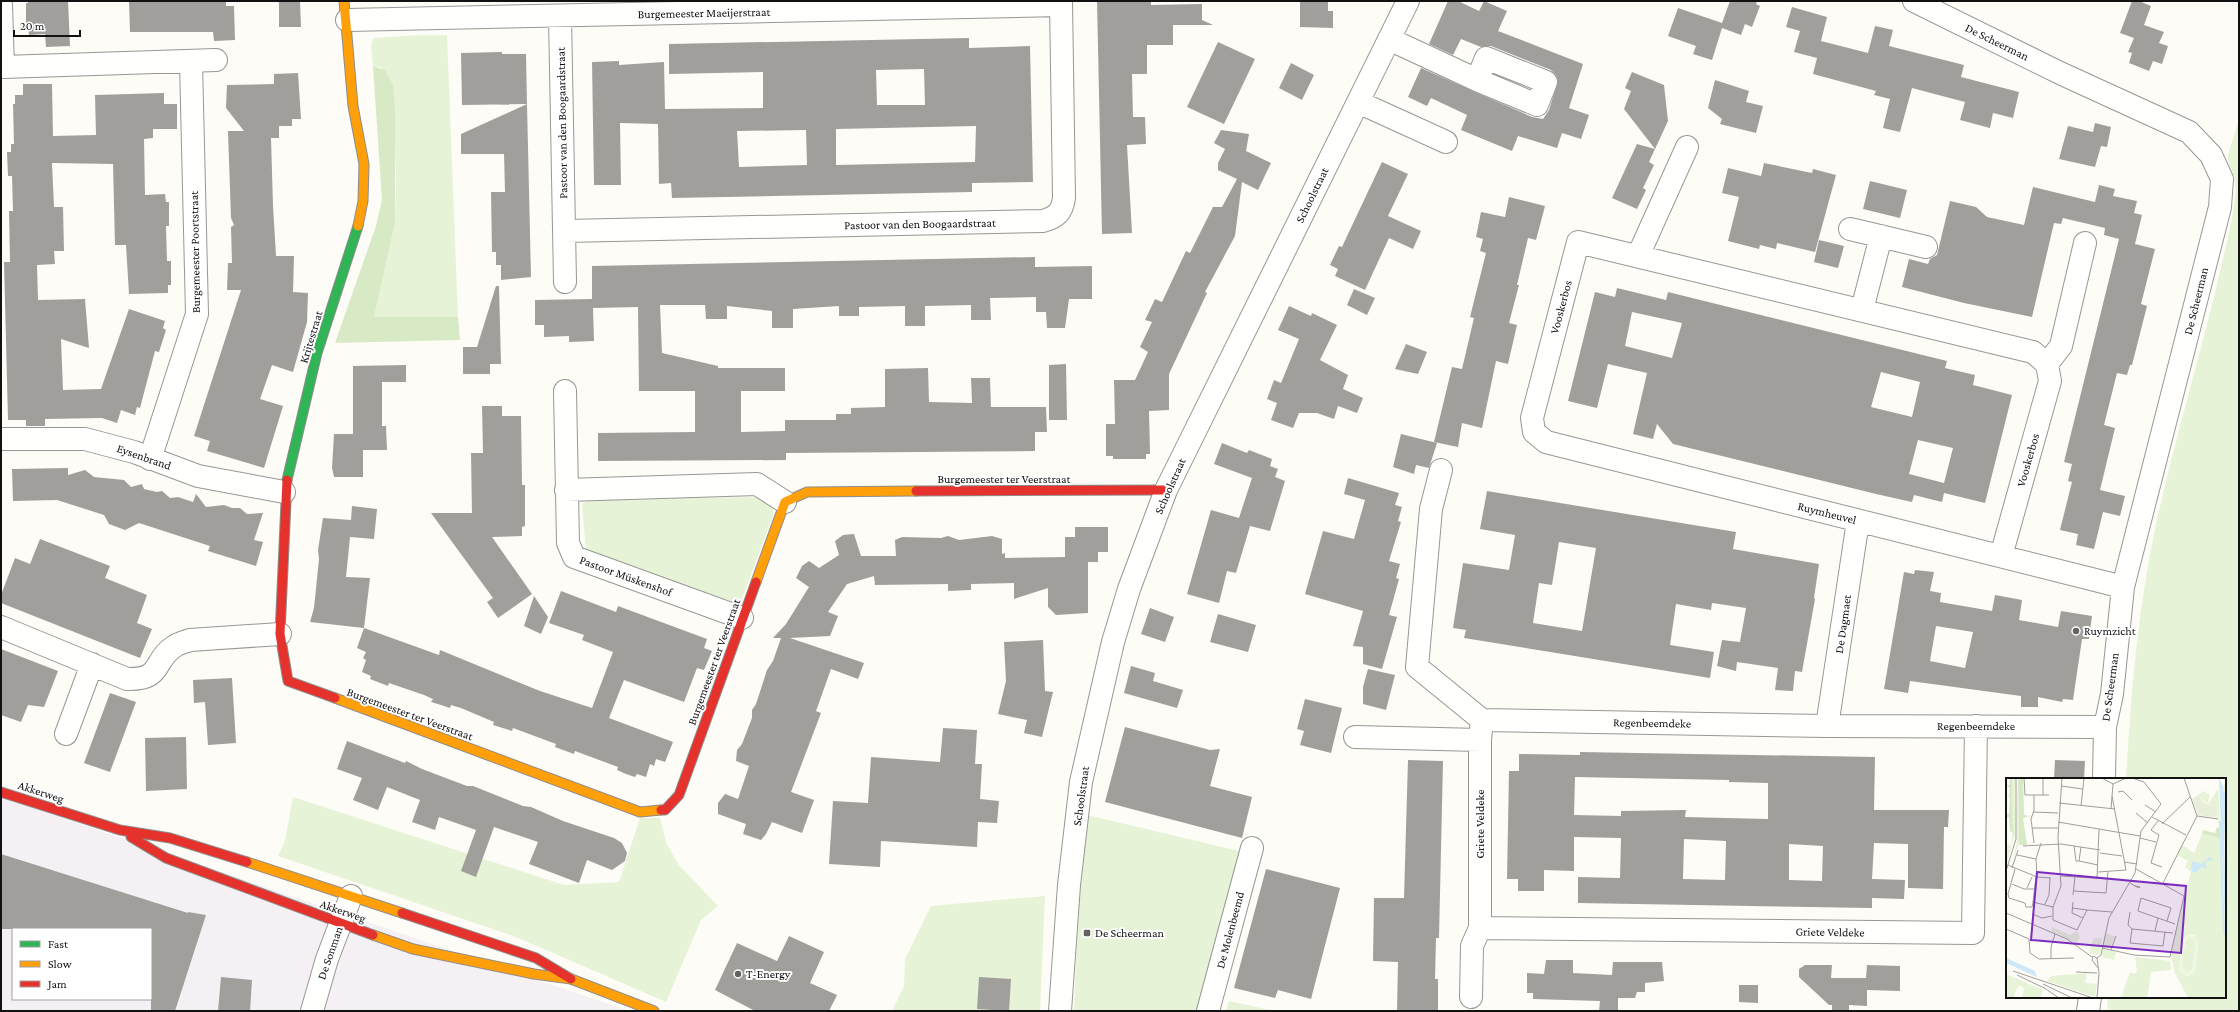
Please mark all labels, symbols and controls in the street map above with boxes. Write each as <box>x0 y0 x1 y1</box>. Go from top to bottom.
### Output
street label: Burgemeester Maeijerstraat <box>638 5 771 21</box>
scale bar <box>14 12 80 38</box>
text: 20 m <box>20 19 45 33</box>
street label: De Scheerman <box>1963 21 2032 64</box>
street label: Pastoor van den Boogaardstraat <box>554 46 570 199</box>
street label: Schoolstraat <box>1293 164 1332 225</box>
street label: Burgemeester Poortstraat <box>187 190 203 313</box>
street label: Pastoor van den Boogaardstraat <box>844 216 997 232</box>
street label: De Scheerman <box>2181 265 2211 336</box>
street label: Vooskerbos <box>1547 278 1575 335</box>
street label: Krijtestraat <box>296 308 326 365</box>
street label: Vooskerbos <box>2014 431 2042 488</box>
street label: Eysenbrand <box>115 441 174 473</box>
street label: Schoolstraat <box>1151 455 1189 516</box>
street label: Burgemeester ter Veerstraat <box>937 472 1072 486</box>
street label: Ruymheuvel <box>1796 499 1858 527</box>
street label: Pastoor Müskenshof <box>578 553 676 600</box>
street label: De Dagmaet <box>1832 593 1854 654</box>
street label: Burgemeester ter Veerstraat <box>685 596 744 727</box>
place label: Ruymzicht <box>2084 624 2137 638</box>
marker: Ruymzicht <box>2071 626 2081 636</box>
street label: De Scheerman <box>2098 651 2122 722</box>
street label: Burgemeester ter Veerstraat <box>345 685 476 744</box>
street label: Regenbeemdeke <box>1613 715 1691 731</box>
street label: Regenbeemdeke <box>1937 719 2015 733</box>
street label: Schoolstraat <box>1070 764 1092 827</box>
street label: Akkerweg <box>16 778 66 806</box>
inset map <box>2006 778 2226 998</box>
street label: Griete Veldeke <box>1473 790 1487 858</box>
street label: De Molenbeemd <box>1213 889 1247 970</box>
street label: Akkerweg <box>318 897 368 925</box>
street label: De Sonman <box>314 924 346 981</box>
street label: Griete Veldeke <box>1795 924 1865 940</box>
place label: De Scheerman <box>1095 926 1165 940</box>
legend <box>12 928 152 1000</box>
marker: De Scheerman <box>1082 928 1092 938</box>
text: Fast <box>48 937 69 951</box>
text: Slow <box>48 957 72 971</box>
place label: T-Energy <box>746 967 791 981</box>
marker: T-Energy <box>733 969 743 979</box>
text: Jam <box>47 977 67 991</box>

